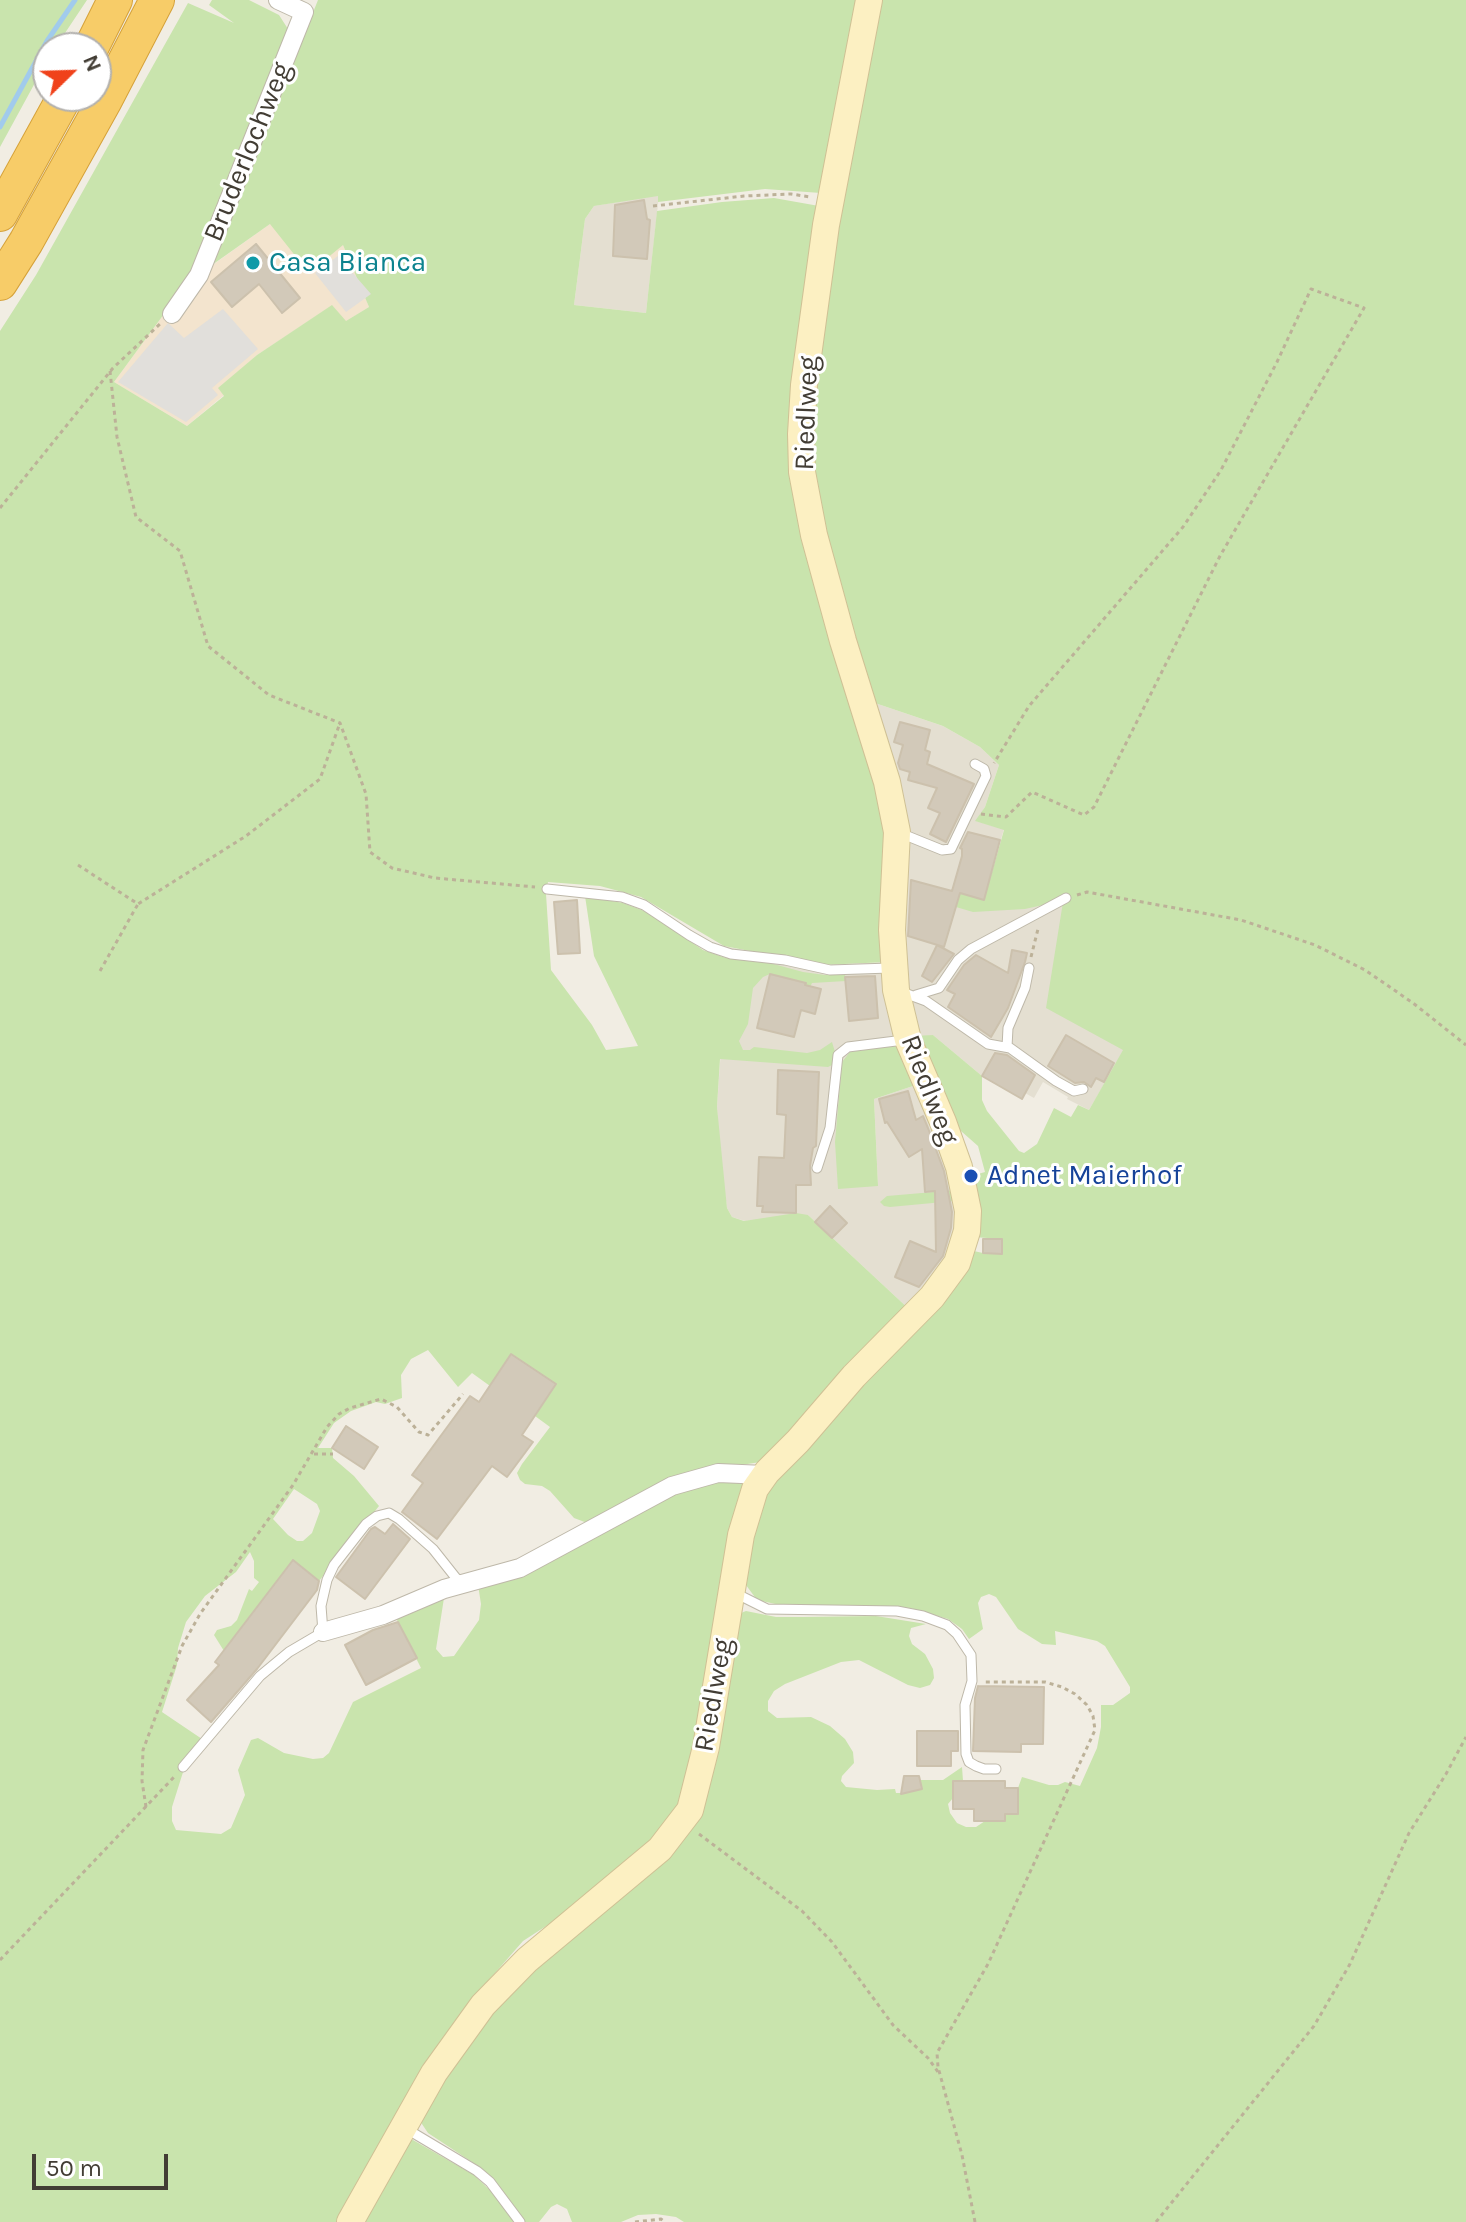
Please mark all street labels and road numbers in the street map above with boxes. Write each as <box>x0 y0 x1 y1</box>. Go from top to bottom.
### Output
street label: Bruderlochweg <box>197 57 299 247</box>
street label: Riedlweg <box>788 355 826 471</box>
street label: Riedlweg <box>893 1030 965 1150</box>
street label: Riedlweg <box>687 1636 741 1754</box>

